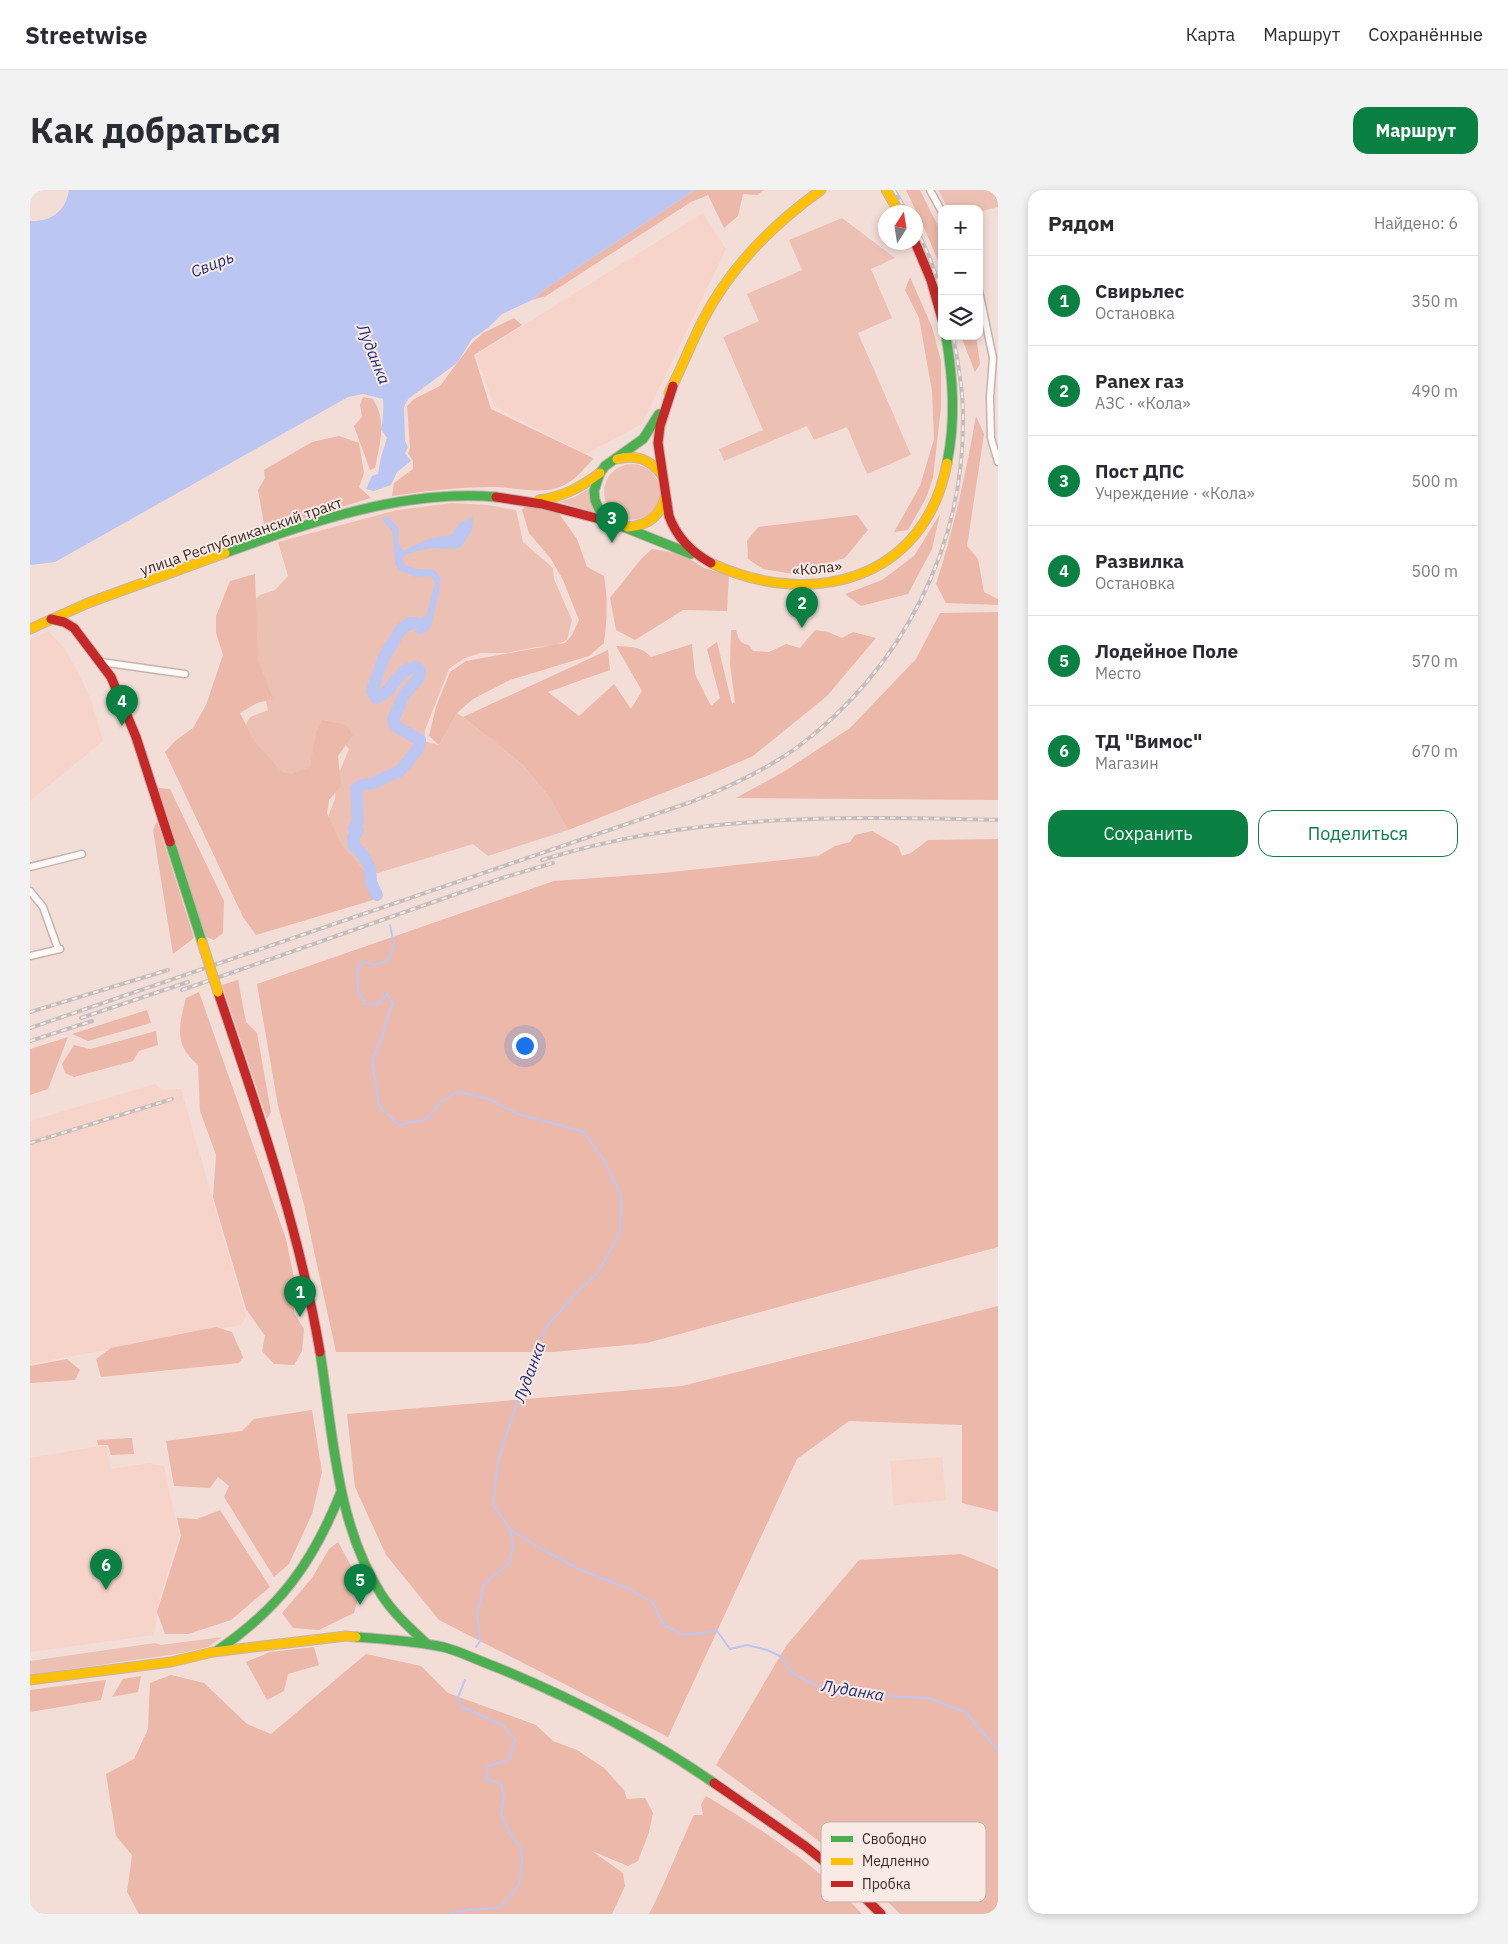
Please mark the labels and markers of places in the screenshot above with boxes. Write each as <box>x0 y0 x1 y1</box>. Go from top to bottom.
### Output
pin: 3 <box>596 502 628 543</box>
pin: 2 <box>786 587 818 628</box>
pin: 4 <box>106 685 138 726</box>
pin: 1 <box>284 1276 316 1317</box>
pin: 6 <box>90 1549 122 1590</box>
pin: 5 <box>344 1564 376 1605</box>

